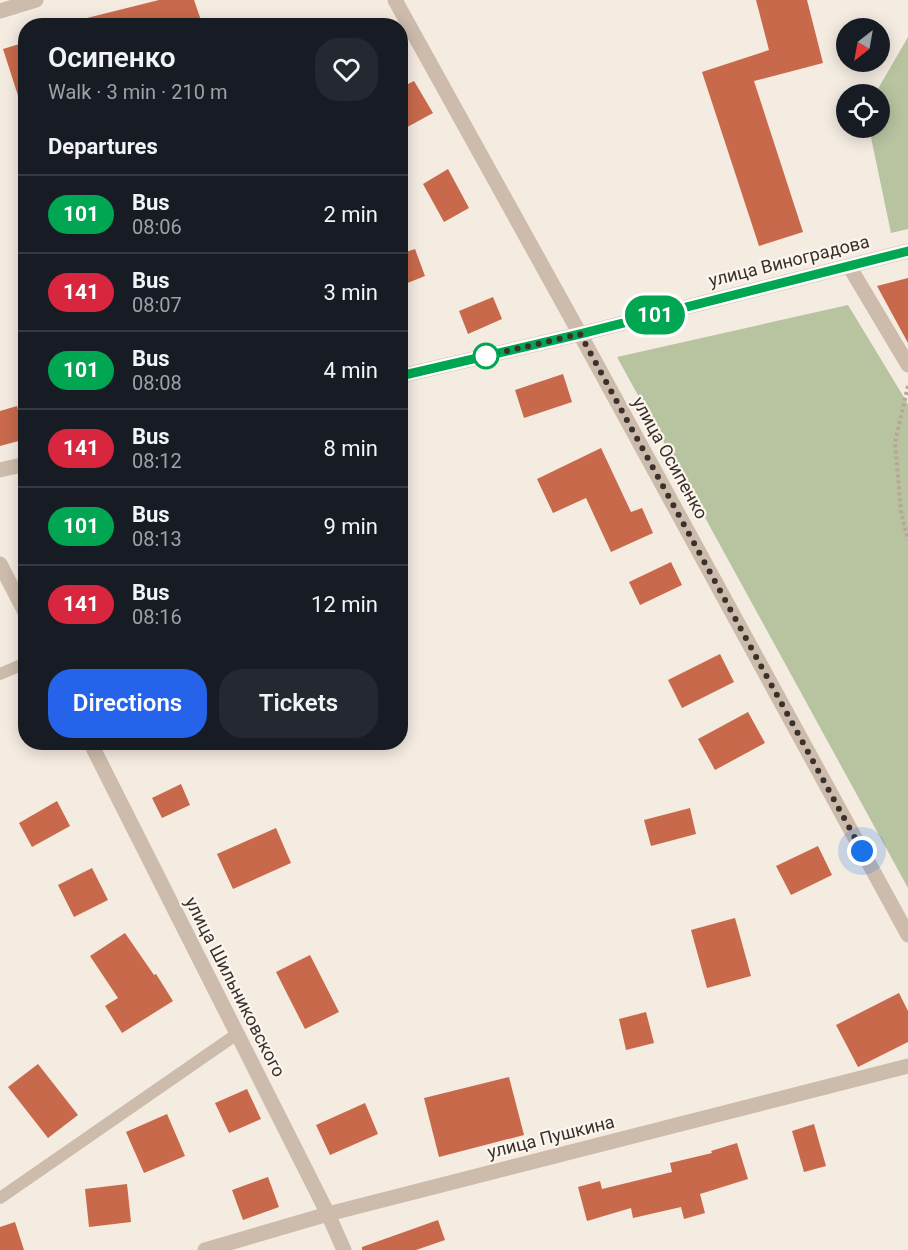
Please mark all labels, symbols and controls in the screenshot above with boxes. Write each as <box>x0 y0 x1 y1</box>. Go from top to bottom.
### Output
north arrow <box>836 18 890 72</box>
map controls <box>836 18 890 138</box>
button: heart <box>315 38 378 101</box>
text: Осипенко <box>48 41 176 74</box>
text: Walk · 3 min · 210 m <box>48 80 227 104</box>
button: locate <box>836 84 890 138</box>
text: Departures <box>48 134 158 159</box>
text: Bus <box>132 190 170 215</box>
text: 101 <box>63 202 99 226</box>
text: 2 min <box>323 202 378 227</box>
text: 08:06 <box>132 215 182 239</box>
street label: улица Виноградова <box>706 230 871 291</box>
text: Bus <box>132 268 170 293</box>
text: 141 <box>63 280 99 304</box>
text: 3 min <box>323 280 378 305</box>
text: 08:07 <box>132 293 182 317</box>
line badge: 101 <box>620 296 690 334</box>
text: 101 <box>637 303 673 327</box>
unlabelled marker <box>473 343 499 369</box>
text: Bus <box>132 346 170 371</box>
text: 101 <box>63 358 99 382</box>
text: 4 min <box>323 358 378 383</box>
text: 08:08 <box>132 371 182 395</box>
street label: улица Осипенко <box>628 393 713 522</box>
text: Bus <box>132 424 170 449</box>
text: 141 <box>63 436 99 460</box>
text: 8 min <box>323 436 378 461</box>
text: 08:12 <box>132 449 182 473</box>
text: Bus <box>132 502 170 527</box>
text: 101 <box>63 514 99 538</box>
text: 9 min <box>323 514 378 539</box>
text: 08:13 <box>132 527 182 551</box>
text: Bus <box>132 580 170 605</box>
text: 141 <box>63 592 99 616</box>
text: 12 min <box>311 592 378 617</box>
text: 08:16 <box>132 605 182 629</box>
button: Directions <box>48 669 207 738</box>
button: Tickets <box>219 669 378 738</box>
your location <box>847 836 877 866</box>
street label: улица Шильниковского <box>181 893 290 1080</box>
street label: улица Пушкина <box>485 1111 617 1162</box>

